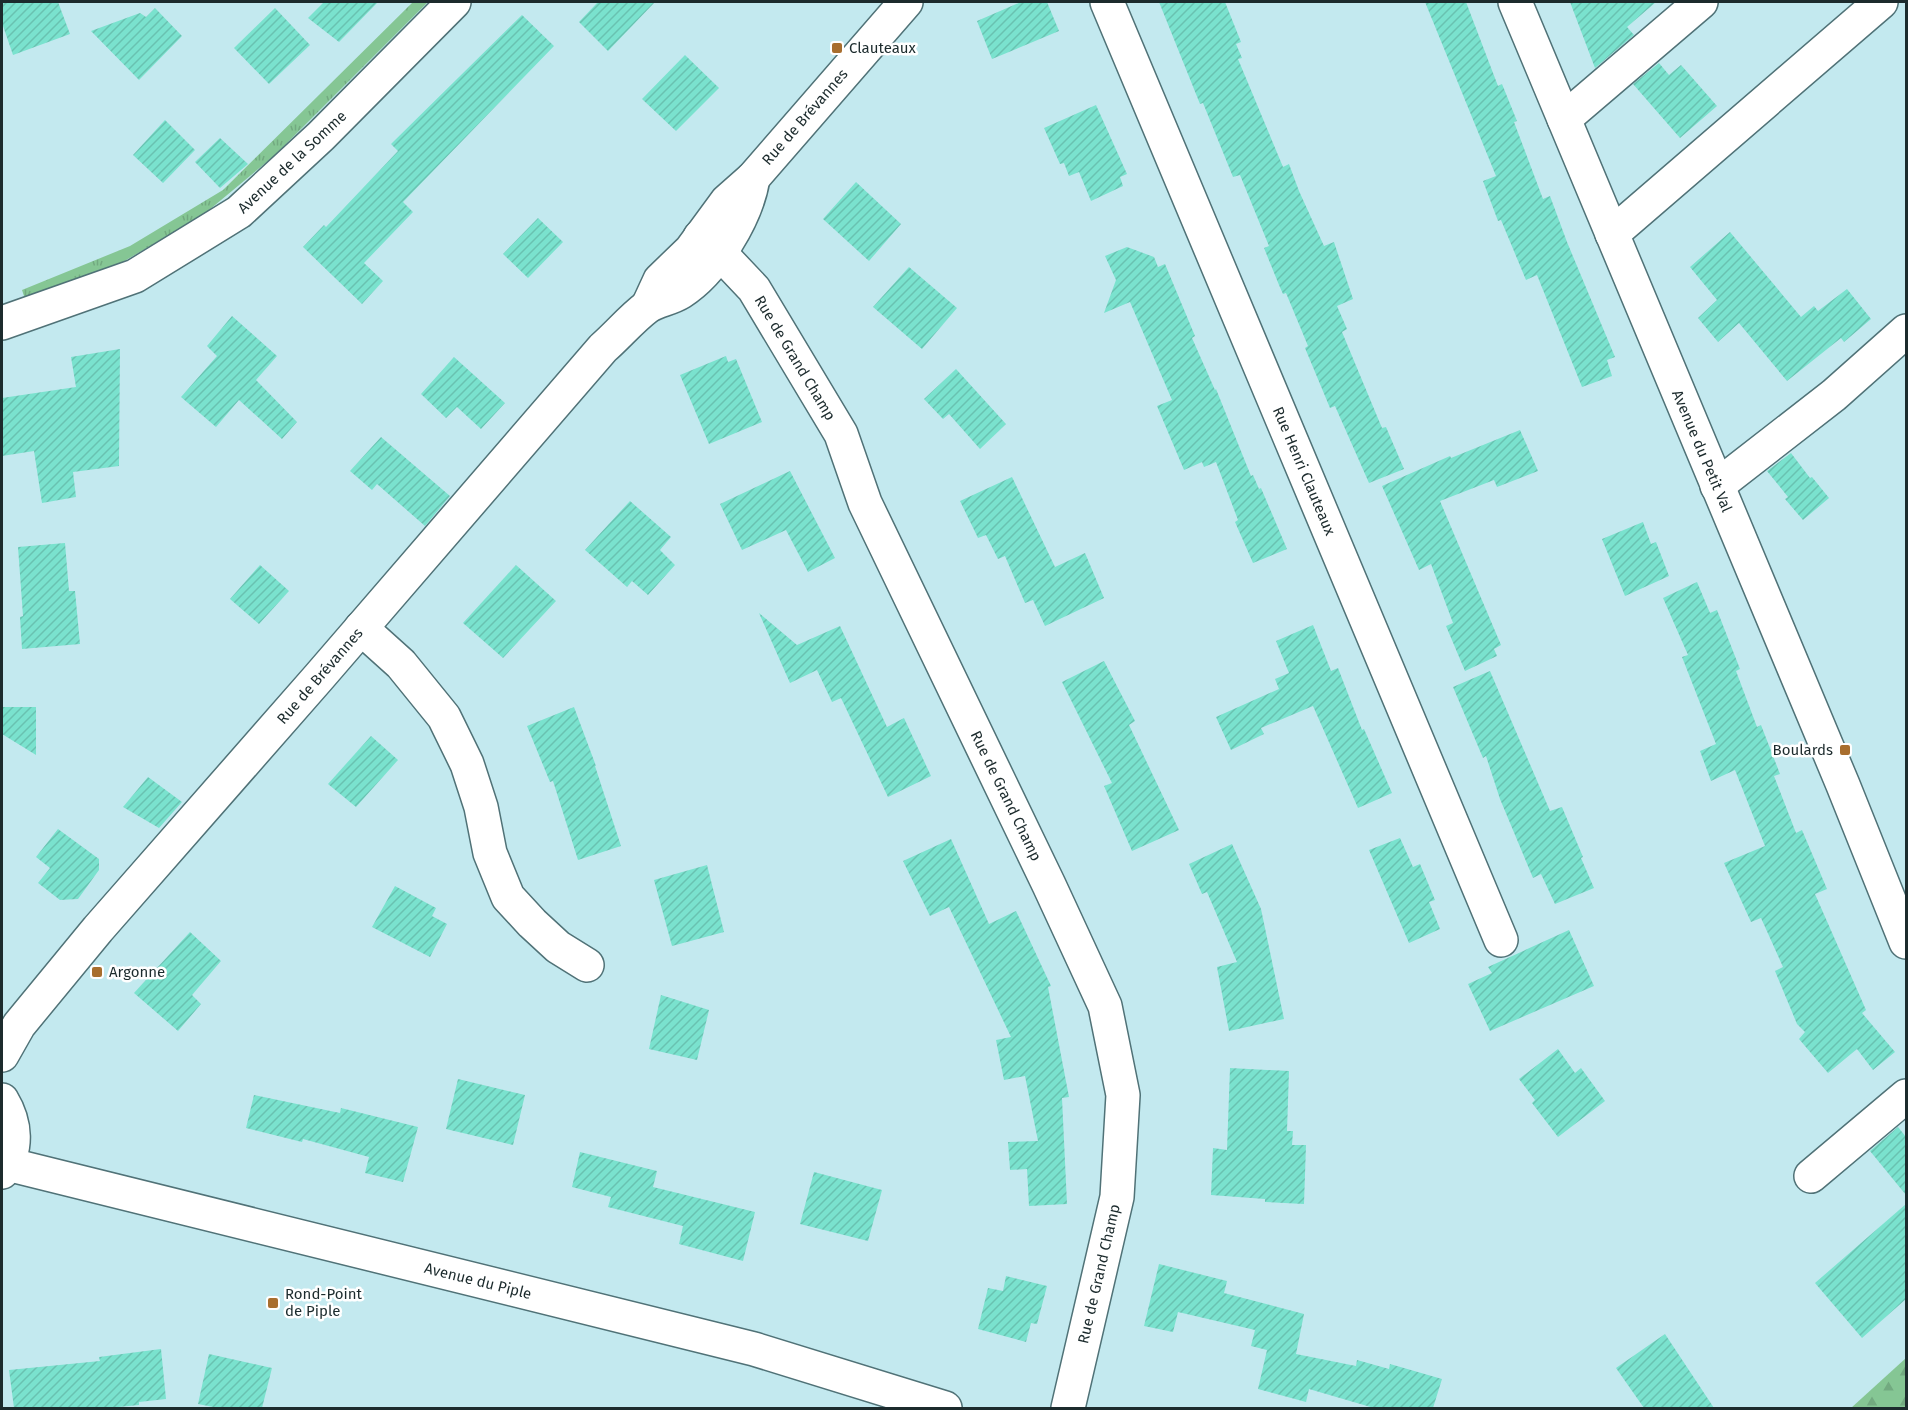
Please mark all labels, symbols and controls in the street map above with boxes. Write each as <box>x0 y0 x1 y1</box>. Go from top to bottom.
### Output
place label: Clauteaux <box>849 39 917 57</box>
marker: Clauteaux <box>830 41 844 55</box>
street label: Rue de Brévannes <box>758 65 852 169</box>
street label: Avenue de la Somme <box>234 107 350 217</box>
street label: Rue de Grand Champ <box>751 292 839 424</box>
street label: Avenue du Petit Val <box>1668 387 1736 515</box>
street label: Rue Henri Clauteaux <box>1269 404 1340 539</box>
street label: Rue de Brévannes <box>273 624 367 728</box>
street label: Rue de Grand Champ <box>967 728 1045 864</box>
place label: Boulards <box>1773 741 1833 759</box>
marker: Boulards <box>1838 743 1852 757</box>
place label: Argonne <box>109 963 165 981</box>
marker: Argonne <box>90 965 104 979</box>
street label: Rue de Grand Champ <box>1074 1202 1124 1346</box>
street label: Avenue du Piple <box>423 1259 533 1303</box>
place label: Rond-Point de Piple <box>285 1285 362 1320</box>
marker: Rond-Point de Piple <box>266 1296 280 1310</box>

